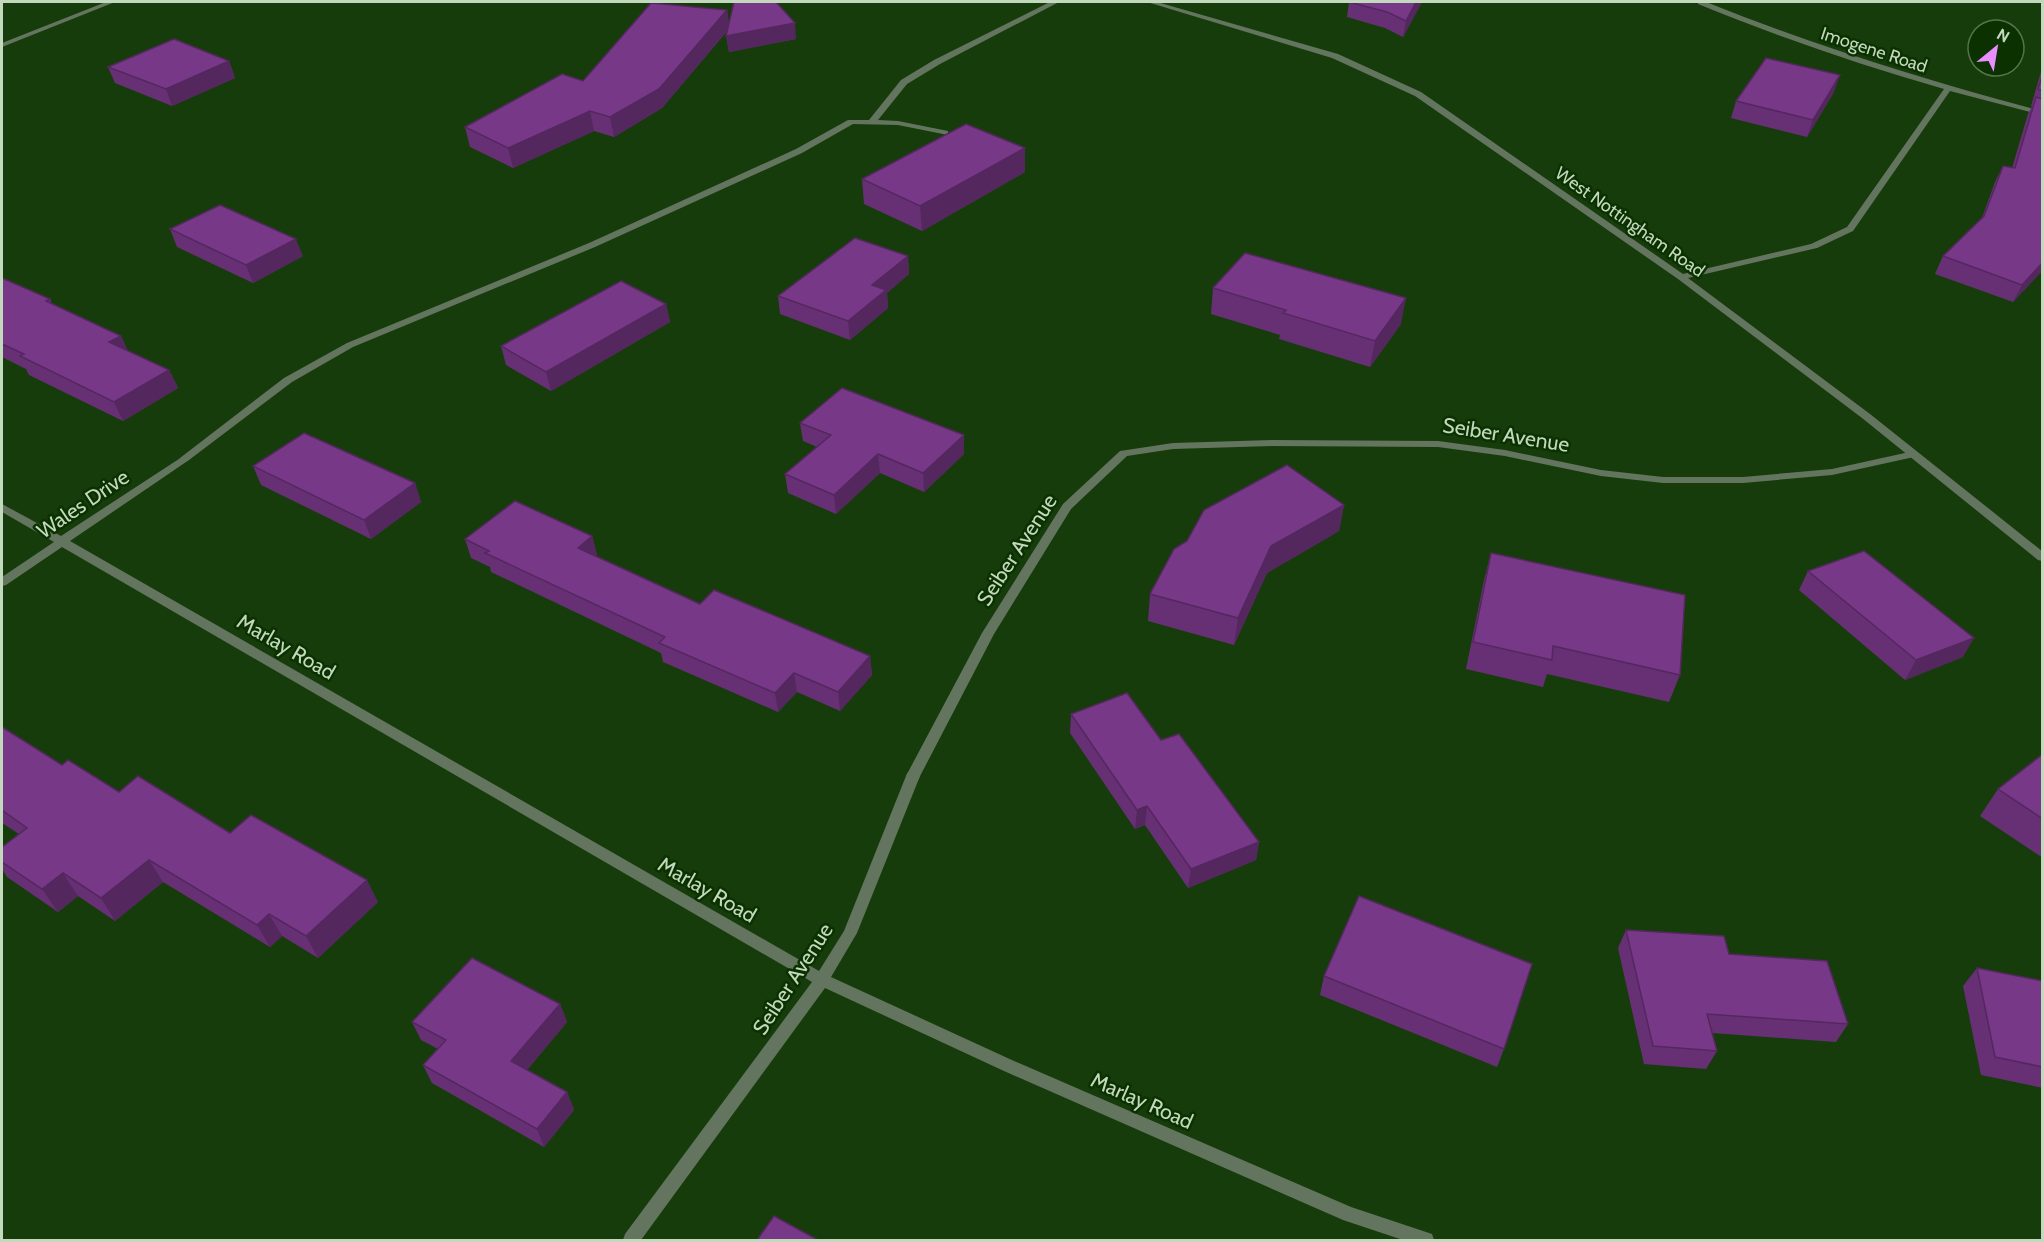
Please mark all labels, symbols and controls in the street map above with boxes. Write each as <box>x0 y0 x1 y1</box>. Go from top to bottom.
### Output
north arrow <box>1966 18 2026 78</box>
street label: Imogene Road <box>1818 22 1930 78</box>
text: N <box>1994 24 2013 46</box>
street label: West Nottingham Road <box>1551 162 1709 282</box>
street label: Seiber Avenue <box>1441 412 1571 457</box>
street label: Wales Drive <box>32 464 134 543</box>
street label: Seiber Avenue <box>971 489 1062 610</box>
street label: Marlay Road <box>233 608 340 685</box>
street label: Marlay Road <box>654 851 761 928</box>
street label: Seiber Avenue <box>747 918 838 1039</box>
street label: Marlay Road <box>1087 1067 1197 1134</box>

